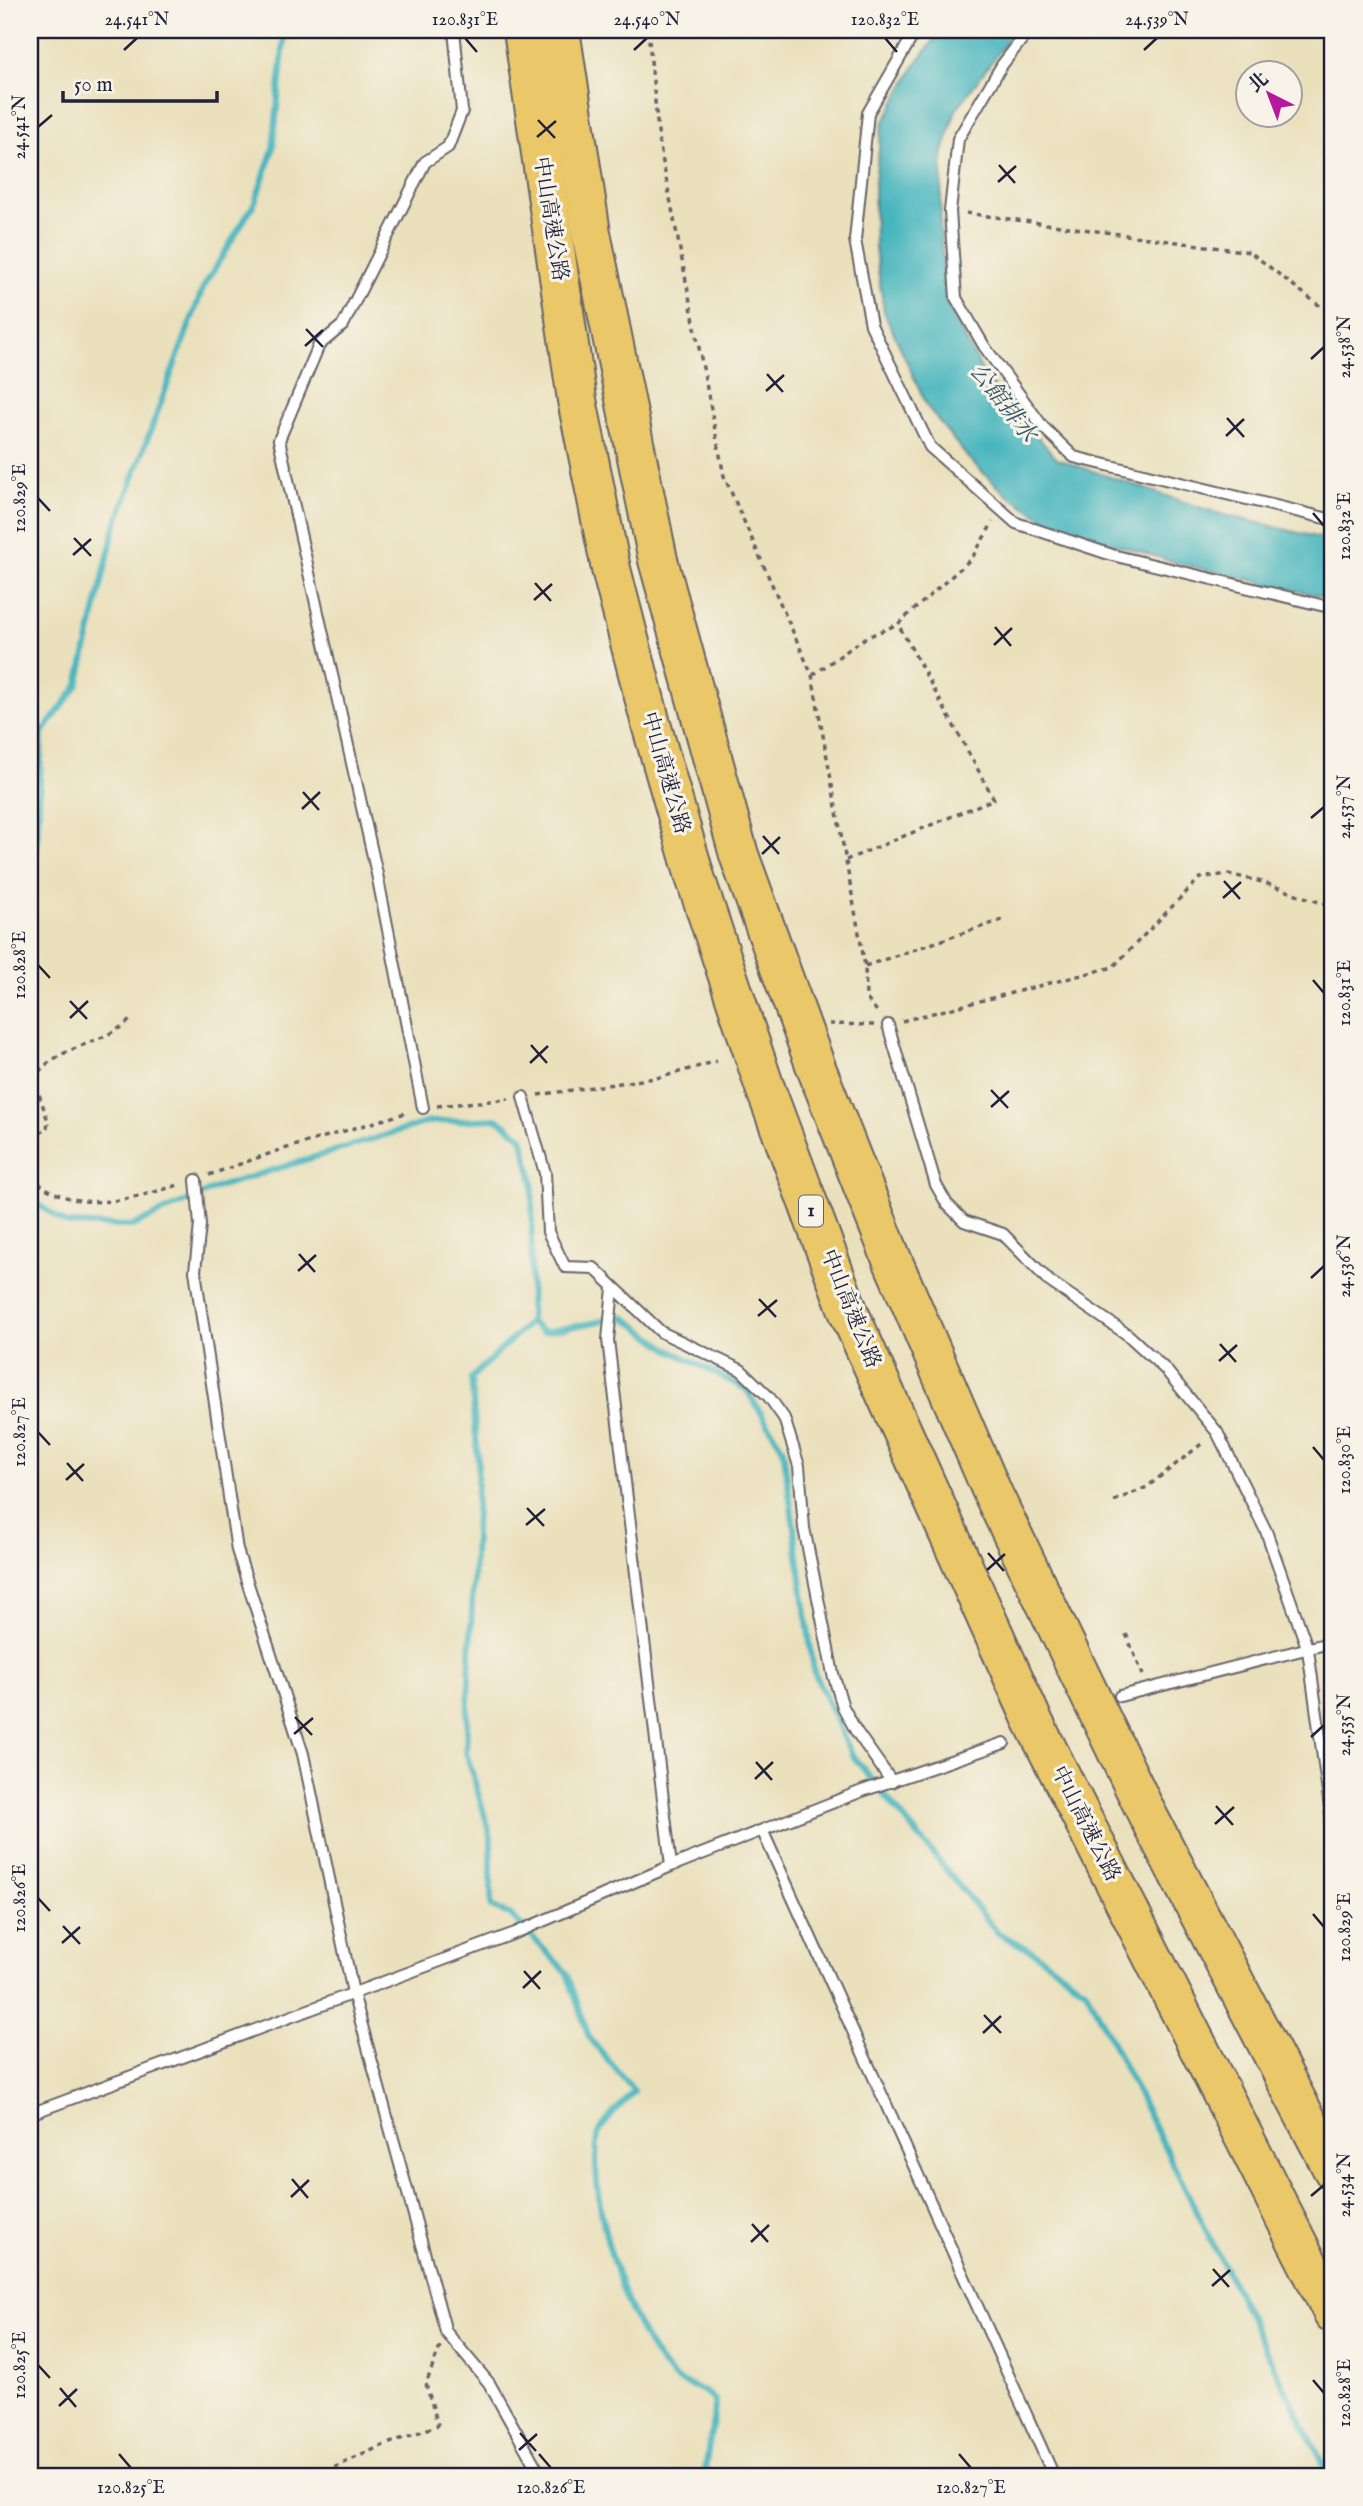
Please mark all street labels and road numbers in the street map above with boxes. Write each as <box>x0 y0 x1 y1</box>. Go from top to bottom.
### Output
street label: 中山高速公路 <box>527 155 573 283</box>
street label: 中山高速公路 <box>635 709 695 837</box>
road number: 1 <box>799 1196 823 1226</box>
street label: 中山高速公路 <box>814 1246 886 1372</box>
street label: 中山高速公路 <box>1044 1762 1126 1886</box>

